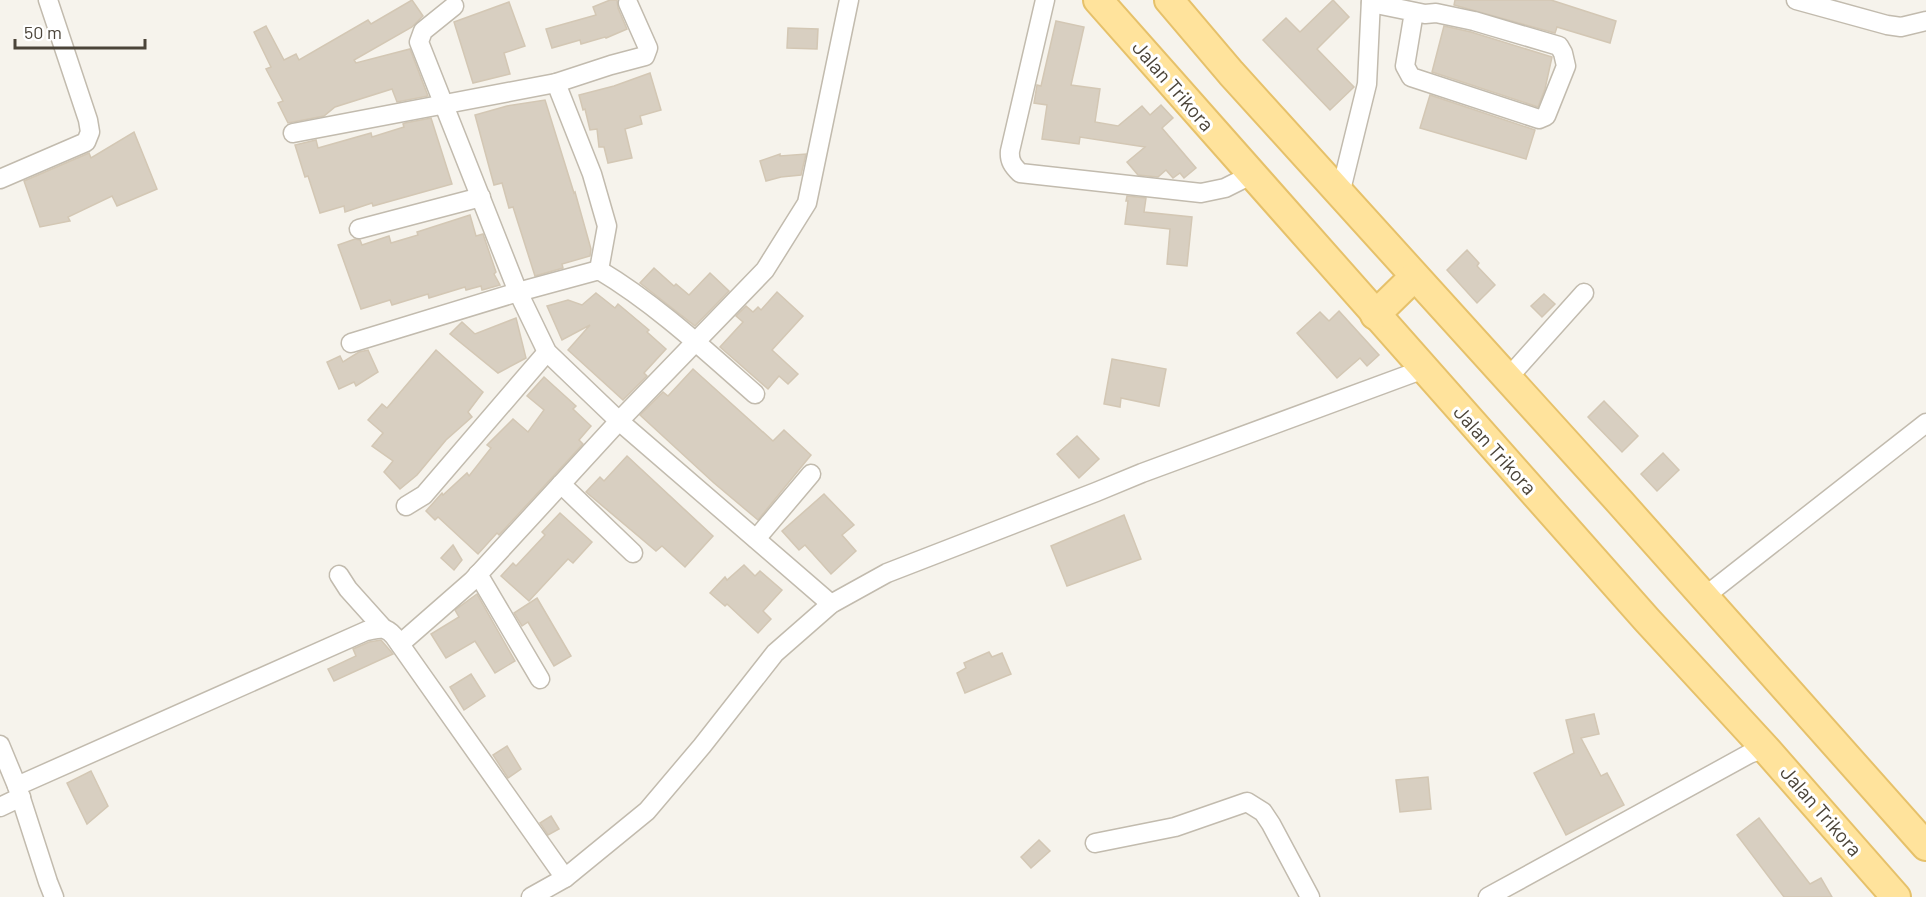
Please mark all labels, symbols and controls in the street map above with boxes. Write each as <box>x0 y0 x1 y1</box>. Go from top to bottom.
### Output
scale bar <box>15 12 146 50</box>
text: 50 m <box>24 21 62 43</box>
street label: Jalan Trikora <box>1128 35 1220 136</box>
street label: Jalan Trikora <box>1449 400 1542 499</box>
street label: Jalan Trikora <box>1776 760 1868 861</box>

